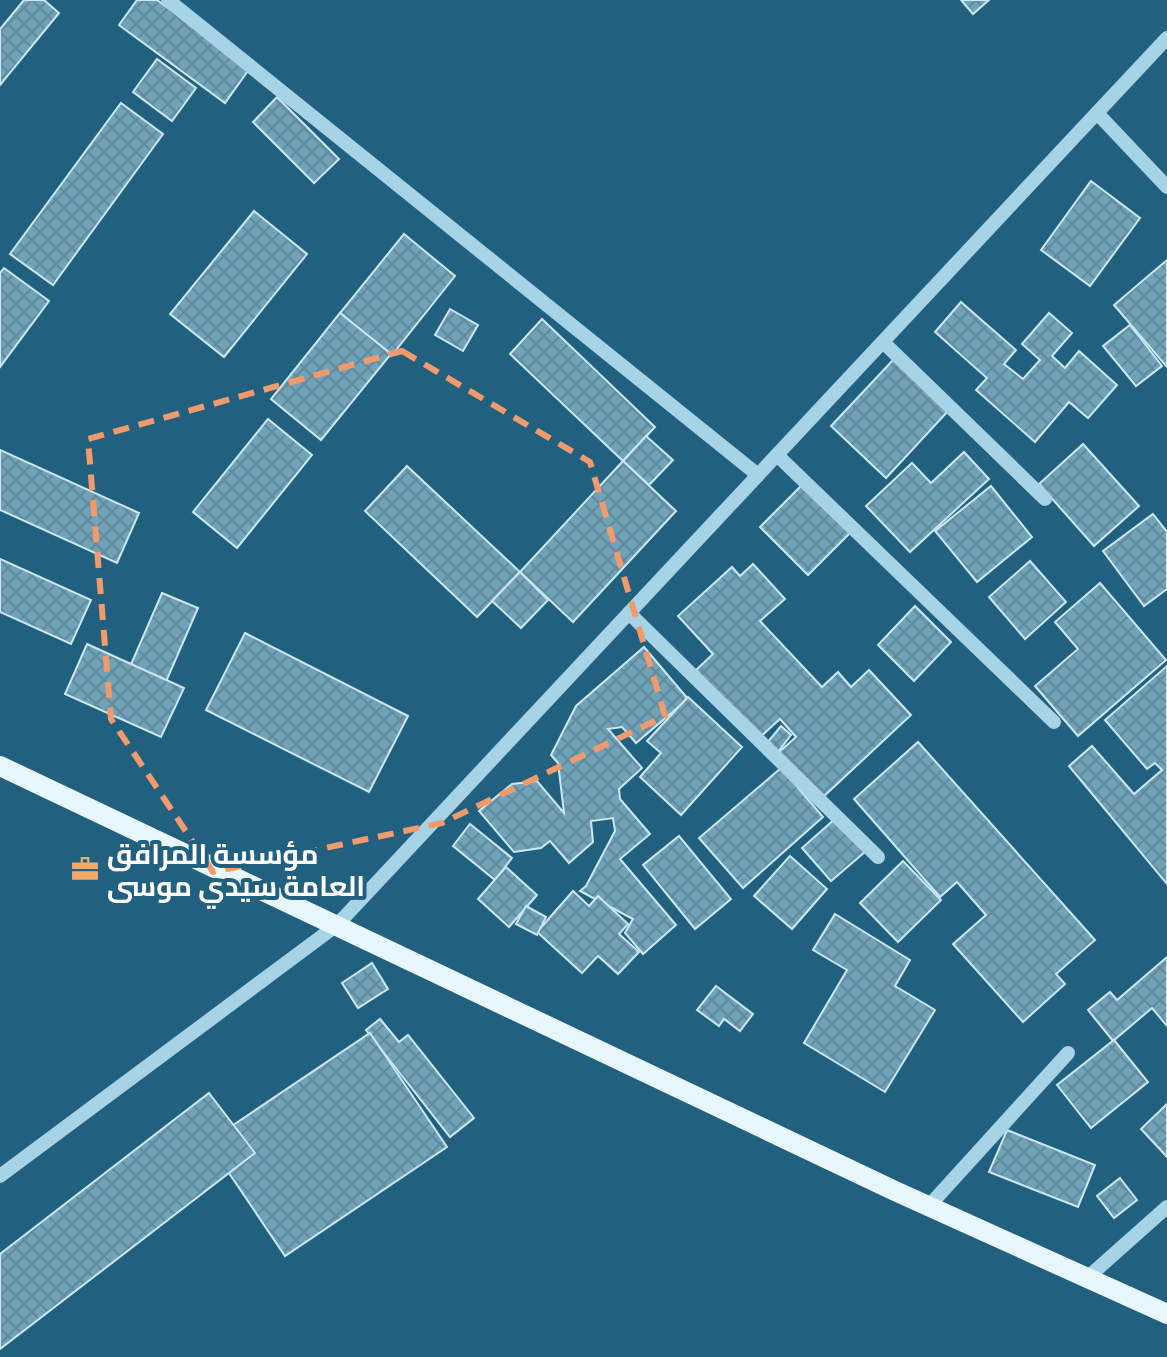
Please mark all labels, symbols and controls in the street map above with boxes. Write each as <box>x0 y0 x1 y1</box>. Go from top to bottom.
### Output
place label: مؤسسة المرافق العامة سيدي موسى <box>107 832 365 909</box>
office icon: مؤسسة المرافق العامة سيدي موسى <box>70 854 100 884</box>

